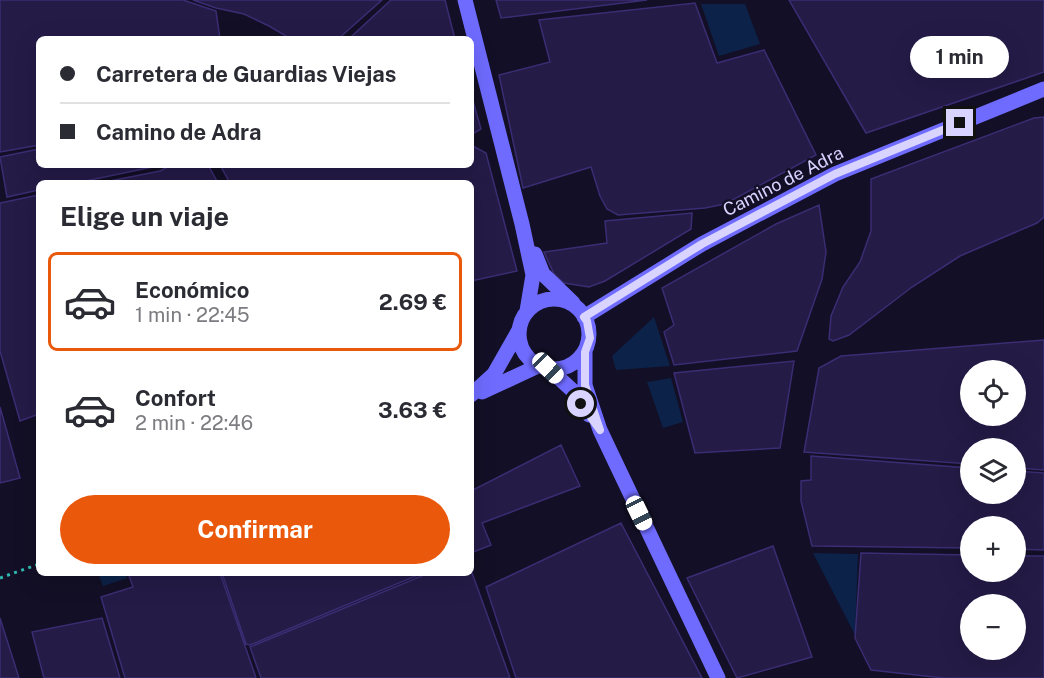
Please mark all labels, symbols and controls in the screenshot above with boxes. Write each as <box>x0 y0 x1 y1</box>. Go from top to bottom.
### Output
callout: 1 min <box>910 36 1010 78</box>
text: 1 min <box>935 45 984 69</box>
text: Carretera de Guardias Viejas <box>96 61 396 87</box>
route end <box>946 109 973 136</box>
text: Camino de Adra <box>96 119 261 145</box>
street label: Camino de Adra <box>719 142 847 220</box>
text: Elige un viaje <box>60 200 229 232</box>
icon: car <box>63 275 117 329</box>
text: Económico <box>135 277 250 303</box>
text: 2.69 € <box>379 289 447 315</box>
text: 1 min · 22:45 <box>135 303 250 327</box>
car <box>529 349 567 387</box>
map controls <box>960 360 1026 660</box>
button: locate <box>960 360 1026 426</box>
icon: car <box>63 383 117 437</box>
text: Confort <box>135 385 216 411</box>
route start <box>567 390 594 417</box>
text: 3.63 € <box>378 397 447 423</box>
text: 2 min · 22:46 <box>135 411 253 435</box>
button: layers <box>960 438 1026 504</box>
car <box>623 493 655 533</box>
button: Confirmar <box>60 495 450 564</box>
button: + <box>960 516 1026 582</box>
button: − <box>960 594 1026 660</box>

